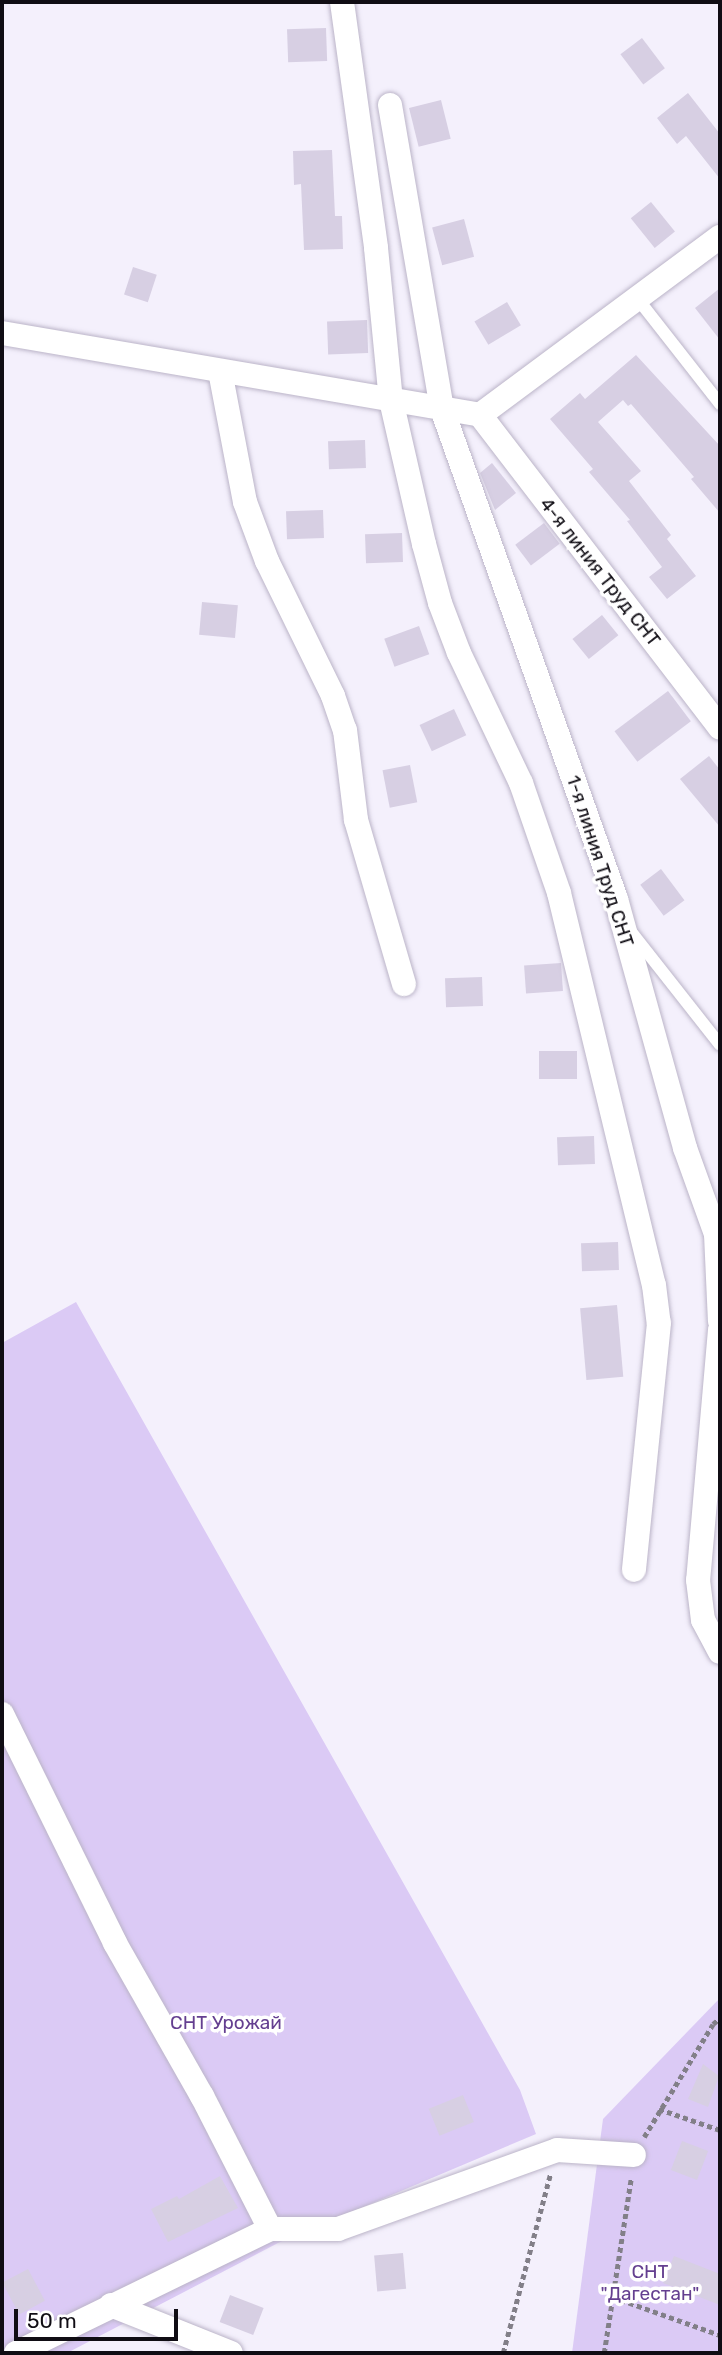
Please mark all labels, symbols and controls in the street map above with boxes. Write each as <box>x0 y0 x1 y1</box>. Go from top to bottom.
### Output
street label: 4-я линия Труд СНТ <box>535 493 665 651</box>
street label: 1-я линия Труд СНТ <box>562 772 638 950</box>
park label: СНТ Урожай <box>170 2012 282 2034</box>
park label: СНТ "Дагестан" <box>601 2261 699 2305</box>
scale bar <box>18 2296 182 2340</box>
text: 50 m <box>27 2308 77 2333</box>

